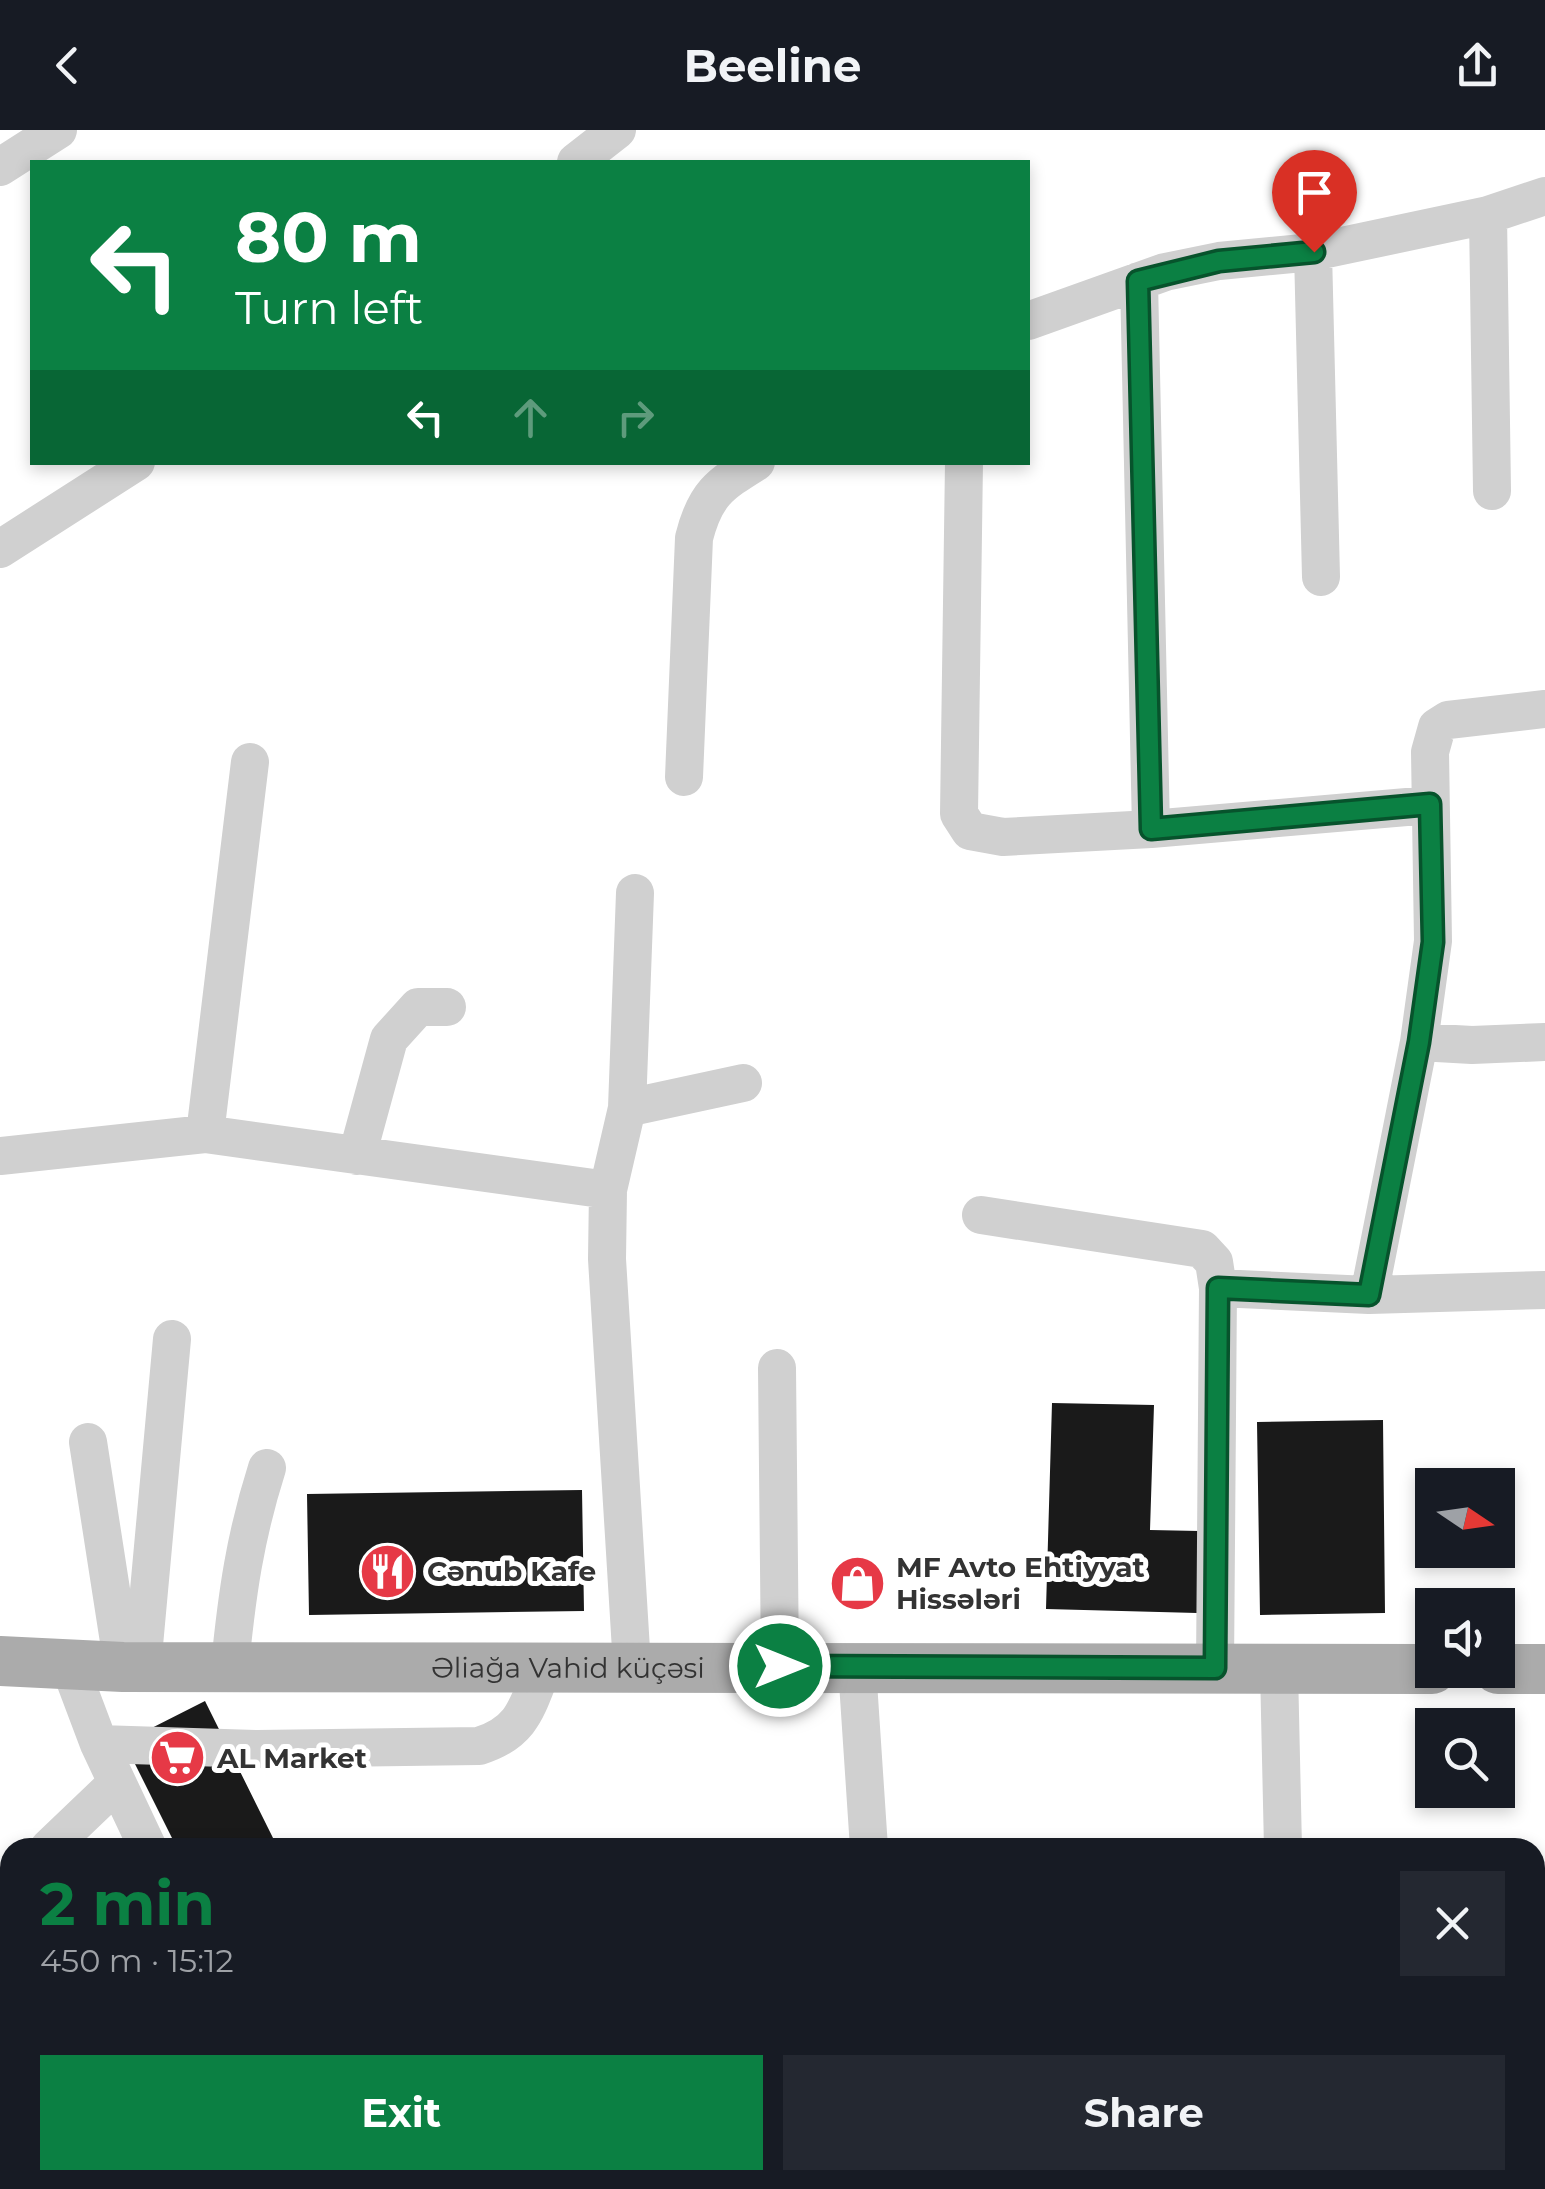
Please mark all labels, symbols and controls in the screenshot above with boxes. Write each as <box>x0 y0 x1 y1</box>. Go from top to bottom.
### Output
icon: back <box>40 38 95 93</box>
text: Beeline <box>684 38 861 93</box>
icon: share <box>1450 38 1505 93</box>
pin <box>1272 150 1357 253</box>
icon: arrive <box>1287 165 1342 220</box>
text: 80 m <box>235 194 422 280</box>
icon: left <box>70 200 200 330</box>
text: Turn left <box>235 280 423 335</box>
icon: left <box>398 390 453 445</box>
icon: ahead <box>503 390 558 445</box>
icon: right <box>608 390 663 445</box>
north arrow <box>1415 1468 1515 1568</box>
map controls <box>1415 1468 1515 1808</box>
restaurant icon: Cənub Kafe <box>358 1541 418 1601</box>
place label: MF Avto Ehtiyyat Hissələri <box>896 1550 1145 1616</box>
shop icon: MF Avto Ehtiyyat Hissələri <box>827 1553 887 1613</box>
place label: Cənub Kafe <box>427 1554 596 1588</box>
button: sound <box>1415 1588 1515 1688</box>
position arrow <box>728 1614 832 1718</box>
street label: Əliağa Vahid küçəsi <box>431 1650 705 1685</box>
button: search <box>1415 1708 1515 1808</box>
supermarket icon: AL Market <box>148 1728 208 1788</box>
place label: AL Market <box>216 1741 367 1775</box>
text: 2 min <box>40 1867 215 1940</box>
button: close <box>1400 1871 1505 1976</box>
text: 450 m · 15:12 <box>40 1941 234 1980</box>
button: Exit <box>40 2055 763 2170</box>
button: Share <box>783 2055 1505 2170</box>

